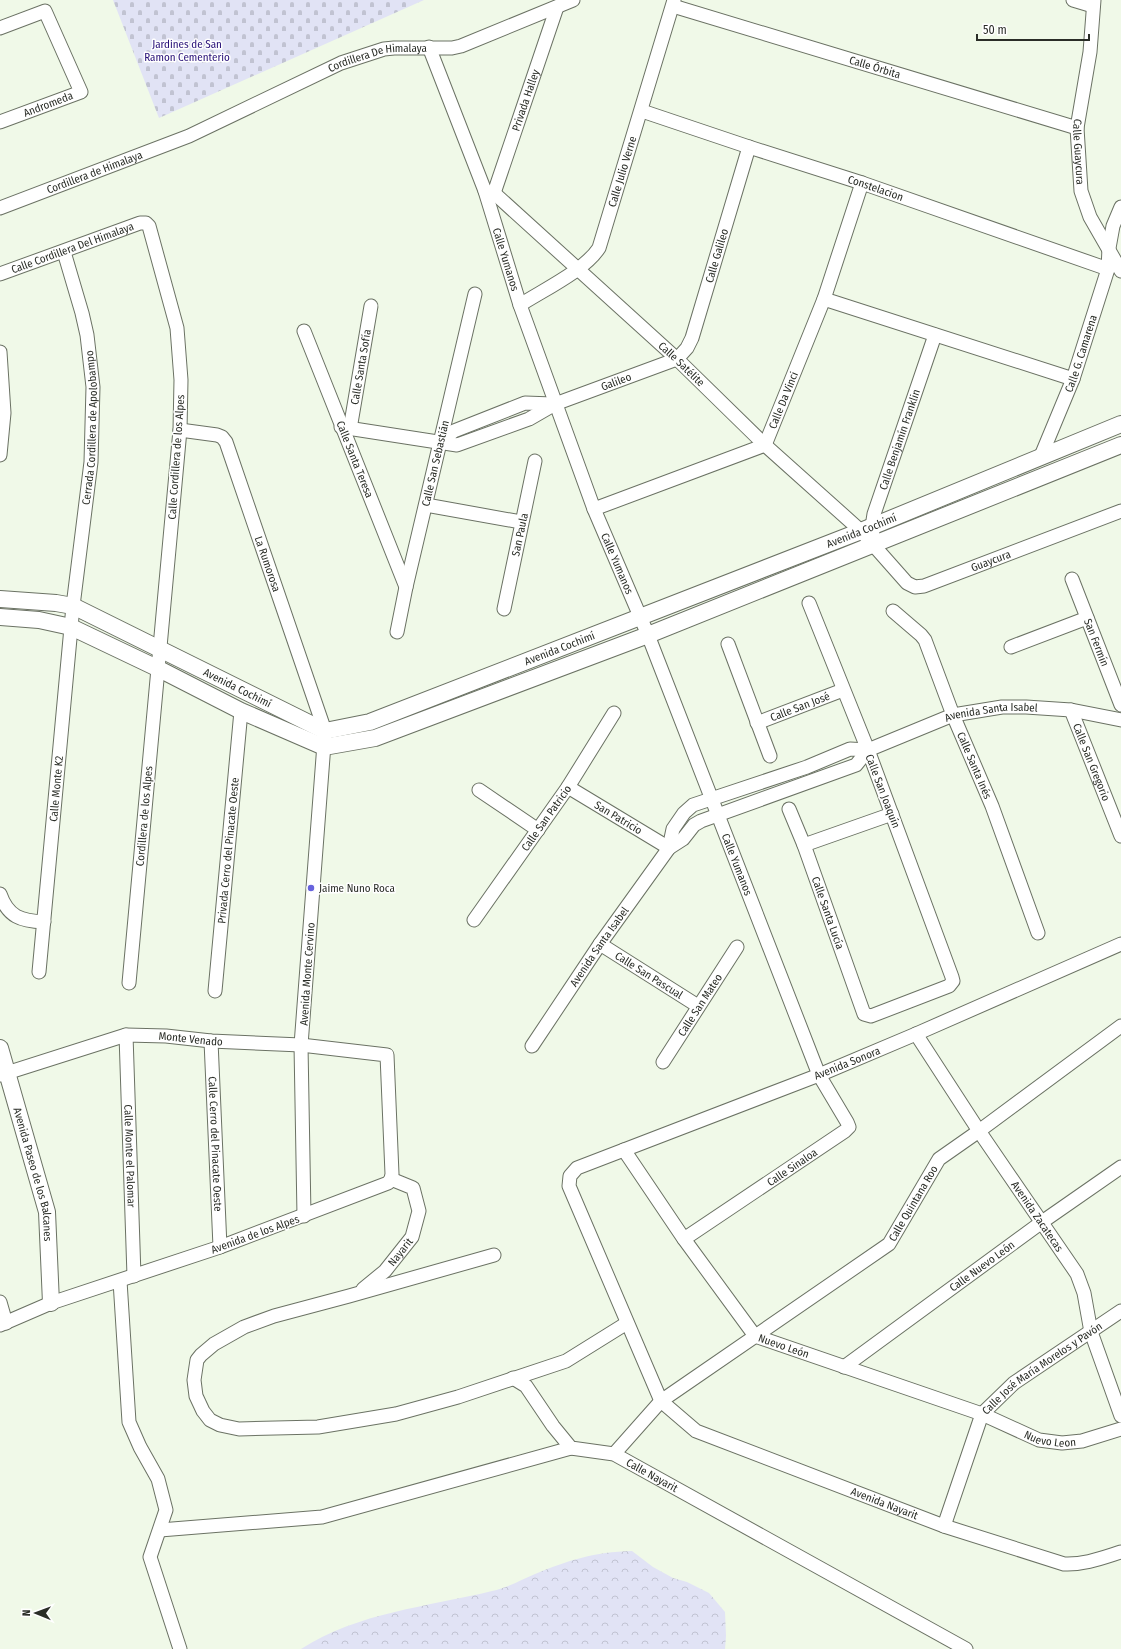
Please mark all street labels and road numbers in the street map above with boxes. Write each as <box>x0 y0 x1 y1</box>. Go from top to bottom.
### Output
street label: Cordillera De Himalaya <box>326 42 427 75</box>
street label: Calle Órbita <box>848 54 902 81</box>
street label: Privada Halley <box>509 68 542 133</box>
street label: Andromeda <box>22 89 75 120</box>
street label: Calle Guaycura <box>1070 118 1087 185</box>
street label: Calle Julio Verne <box>606 135 639 209</box>
street label: Cordillera de Himalaya <box>45 148 144 197</box>
street label: Constelacion <box>846 173 905 204</box>
street label: Calle Cordillera Del Himalaya <box>9 220 136 276</box>
street label: Calle Yumanos <box>490 226 521 293</box>
street label: Calle Galileo <box>703 227 731 284</box>
street label: Calle G. Camarena <box>1062 313 1100 394</box>
street label: Calle Santa Sofía <box>348 328 374 406</box>
street label: Calle Satélite <box>655 339 707 389</box>
street label: Cerrada Cordillera de Apolobampo <box>80 350 100 506</box>
street label: Galileo <box>599 370 633 393</box>
street label: Calle Da Vinci <box>766 370 801 431</box>
street label: Calle Benjamín Franklin <box>877 388 923 492</box>
street label: Calle Cordillera de los Alpes <box>166 394 187 520</box>
street label: Calle Santa Teresa <box>333 419 376 500</box>
street label: Calle San Sebastián <box>419 419 452 508</box>
street label: Avenida Cochimí <box>825 511 899 551</box>
street label: San Paula <box>509 512 531 558</box>
street label: Calle Yumanos <box>598 531 636 597</box>
street label: La Rumorosa <box>252 534 283 594</box>
street label: Guaycura <box>969 548 1013 575</box>
street label: San Fermín <box>1081 617 1111 668</box>
street label: Avenida Cochimí <box>523 629 597 668</box>
street label: Avenida Cochimí <box>201 666 274 710</box>
street label: Calle San José <box>768 690 832 724</box>
street label: Avenida Santa Isabel <box>943 701 1038 725</box>
street label: Calle San Gregorio <box>1070 722 1112 803</box>
street label: Calle Santa Inés <box>954 730 994 801</box>
street label: Calle San Joaquín <box>862 752 903 830</box>
street label: Calle Monte K2 <box>47 755 66 822</box>
street label: Cordillera de los Alpes <box>134 765 155 867</box>
street label: Privada Cerro del Pinacate Oeste <box>215 777 242 924</box>
street label: Calle San Patricio <box>519 782 574 854</box>
street label: San Patricio <box>592 799 645 837</box>
street label: Calle Yumanos <box>719 832 755 898</box>
street label: Calle Santa Lucía <box>809 875 846 951</box>
street label: Avenida Santa Isabel <box>568 904 632 989</box>
street label: Avenida Monte Cervino <box>297 922 318 1026</box>
street label: Calle San Pascual <box>612 949 685 1002</box>
street label: Calle San Mateo <box>675 971 725 1039</box>
street label: Monte Venado <box>158 1030 223 1049</box>
street label: Avenida Sonora <box>812 1044 882 1083</box>
street label: Calle Cerro del Pinacate Oeste <box>206 1076 224 1212</box>
street label: Calle Monte el Palomar <box>121 1104 138 1208</box>
street label: Avenida Paseo de los Balcanes <box>10 1106 54 1242</box>
street label: Calle Sinaloa <box>765 1146 820 1189</box>
street label: Calle Quintana Roo <box>886 1163 941 1244</box>
street label: Avenida Zacatecas <box>1008 1179 1066 1254</box>
street label: Avenida de los Alpes <box>209 1212 301 1256</box>
street label: Nayarit <box>386 1235 416 1269</box>
street label: Calle Nuevo León <box>947 1238 1017 1294</box>
street label: Calle José María Morelos y Pavón <box>979 1320 1105 1417</box>
street label: Nuevo León <box>757 1332 811 1361</box>
street label: Nuevo Leon <box>1022 1428 1077 1450</box>
street label: Calle Nayarit <box>624 1456 680 1495</box>
street label: Avenida Nayarit <box>849 1485 920 1523</box>

